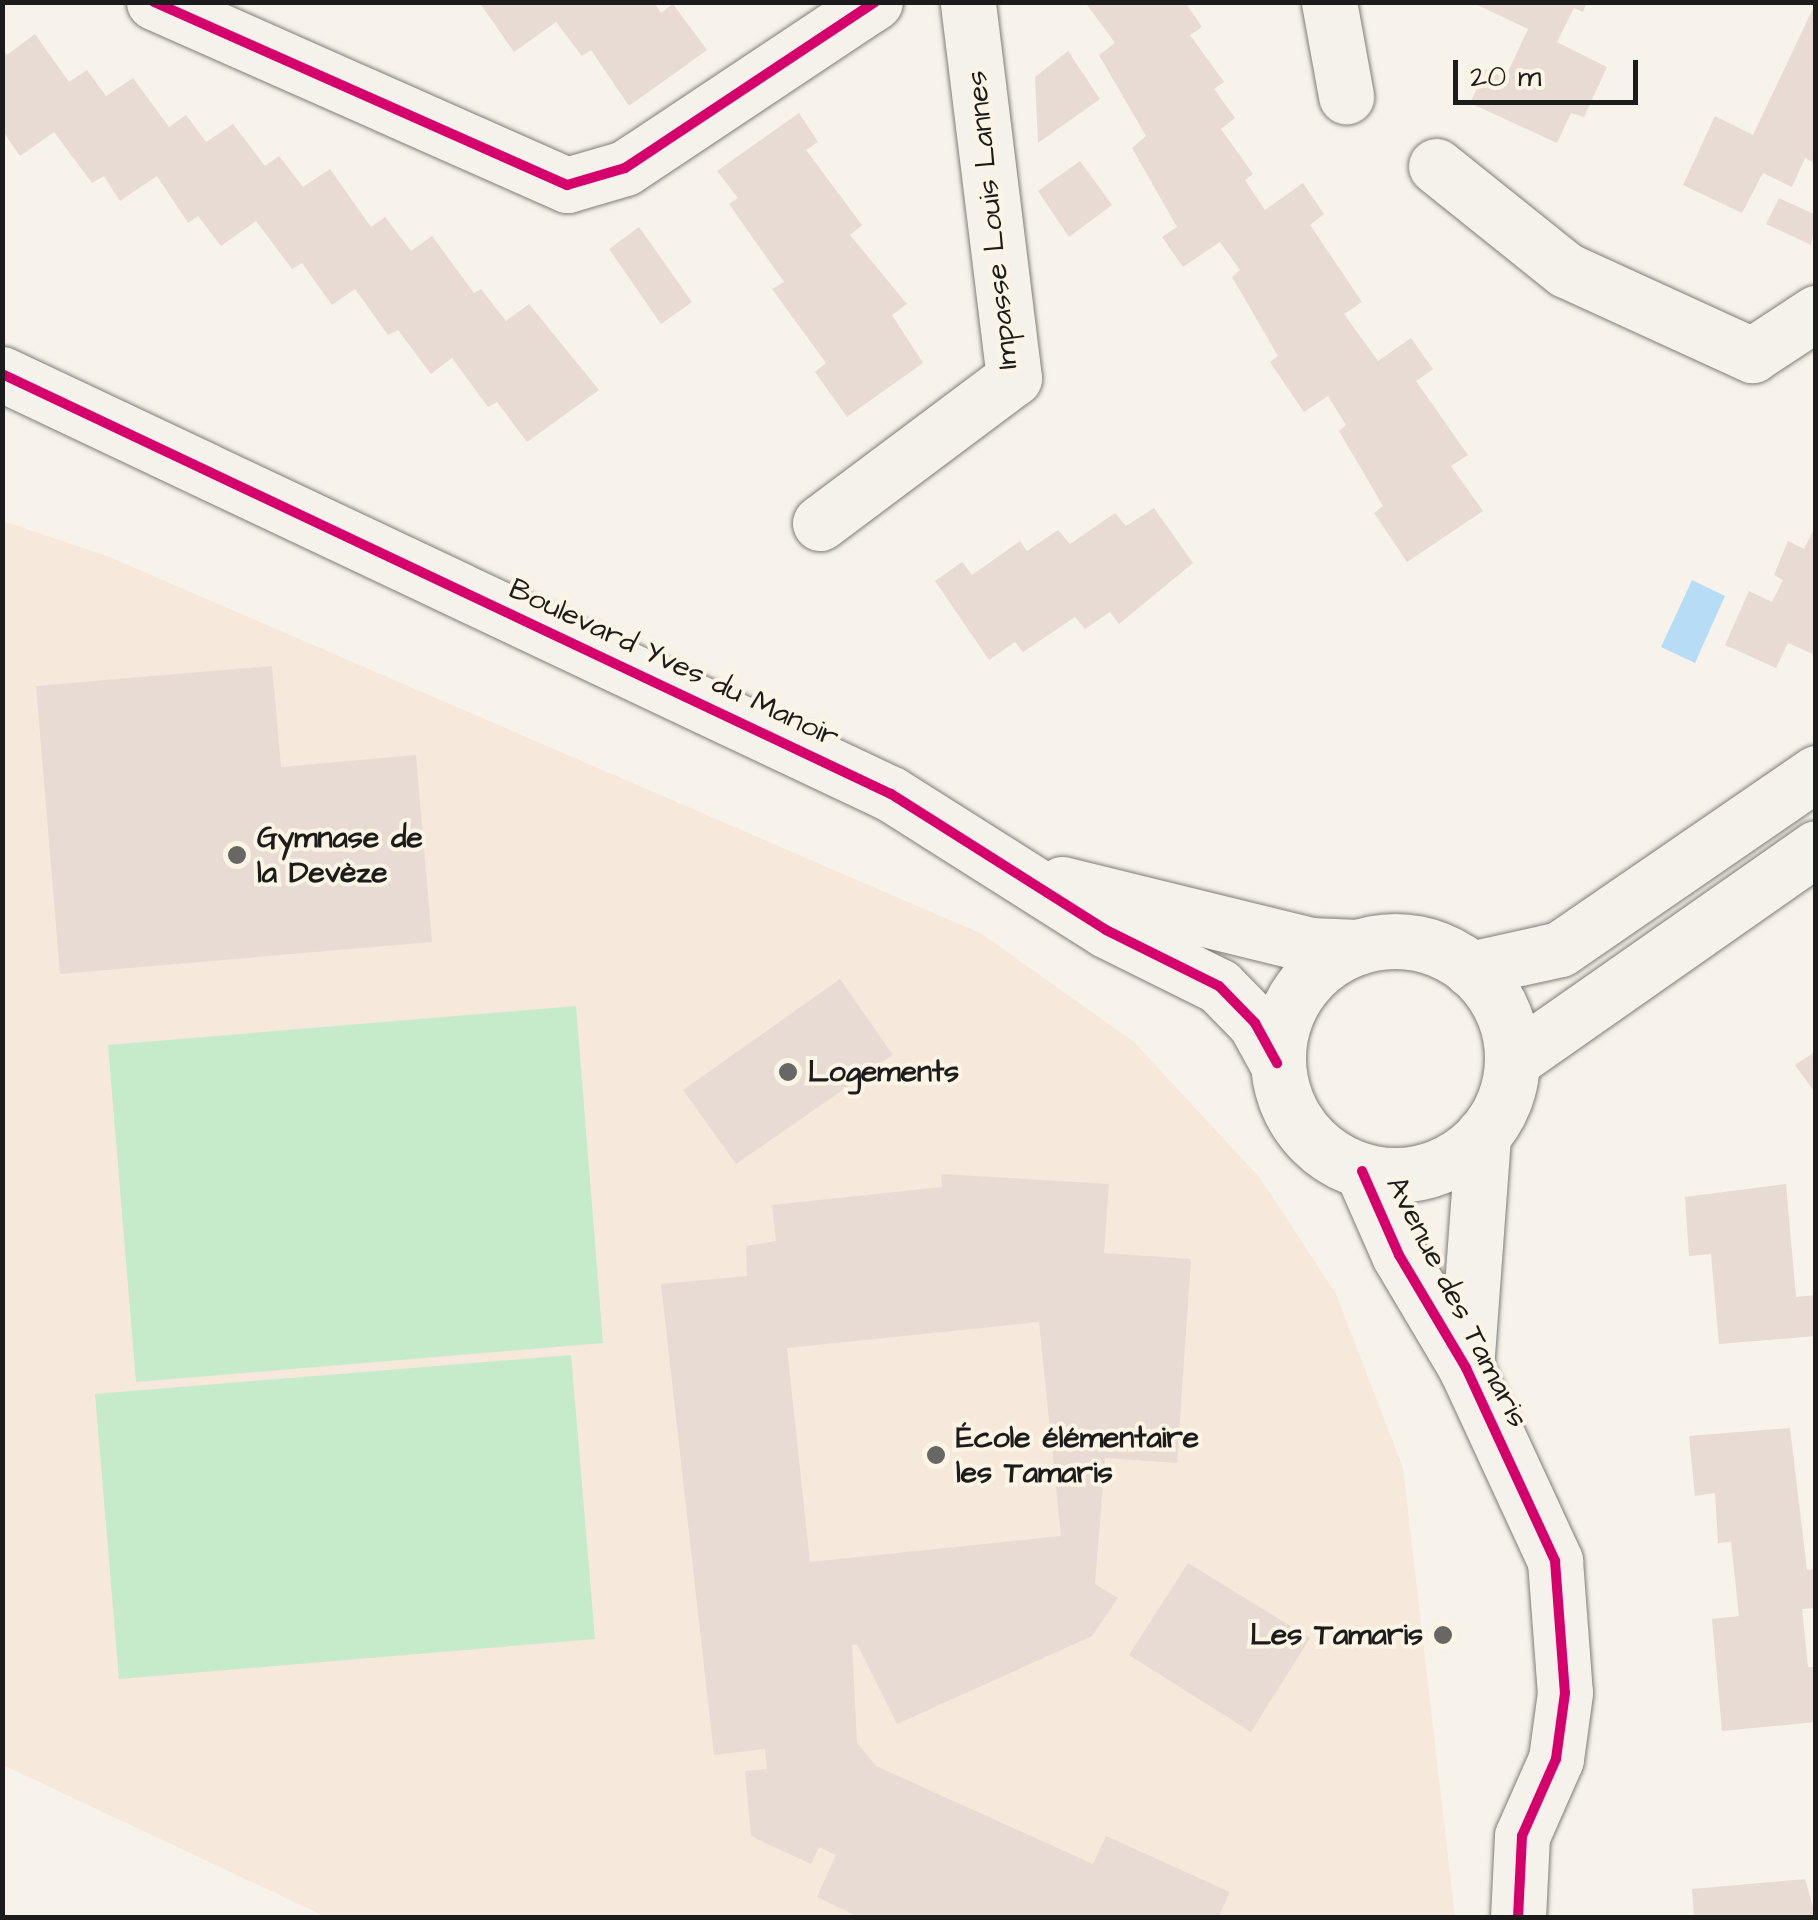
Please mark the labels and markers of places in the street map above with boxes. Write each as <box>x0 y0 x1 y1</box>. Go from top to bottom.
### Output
place label: Gymnase de la Devèze <box>257 820 423 890</box>
marker: Gymnase de la Devèze <box>226 844 248 866</box>
place label: Logements <box>808 1054 959 1090</box>
marker: Logements <box>777 1061 799 1083</box>
place label: École élémentaire les Tamaris <box>956 1420 1199 1490</box>
marker: École élémentaire les Tamaris <box>925 1444 947 1466</box>
place label: Les Tamaris <box>1250 1617 1423 1653</box>
marker: Les Tamaris <box>1432 1624 1454 1646</box>

